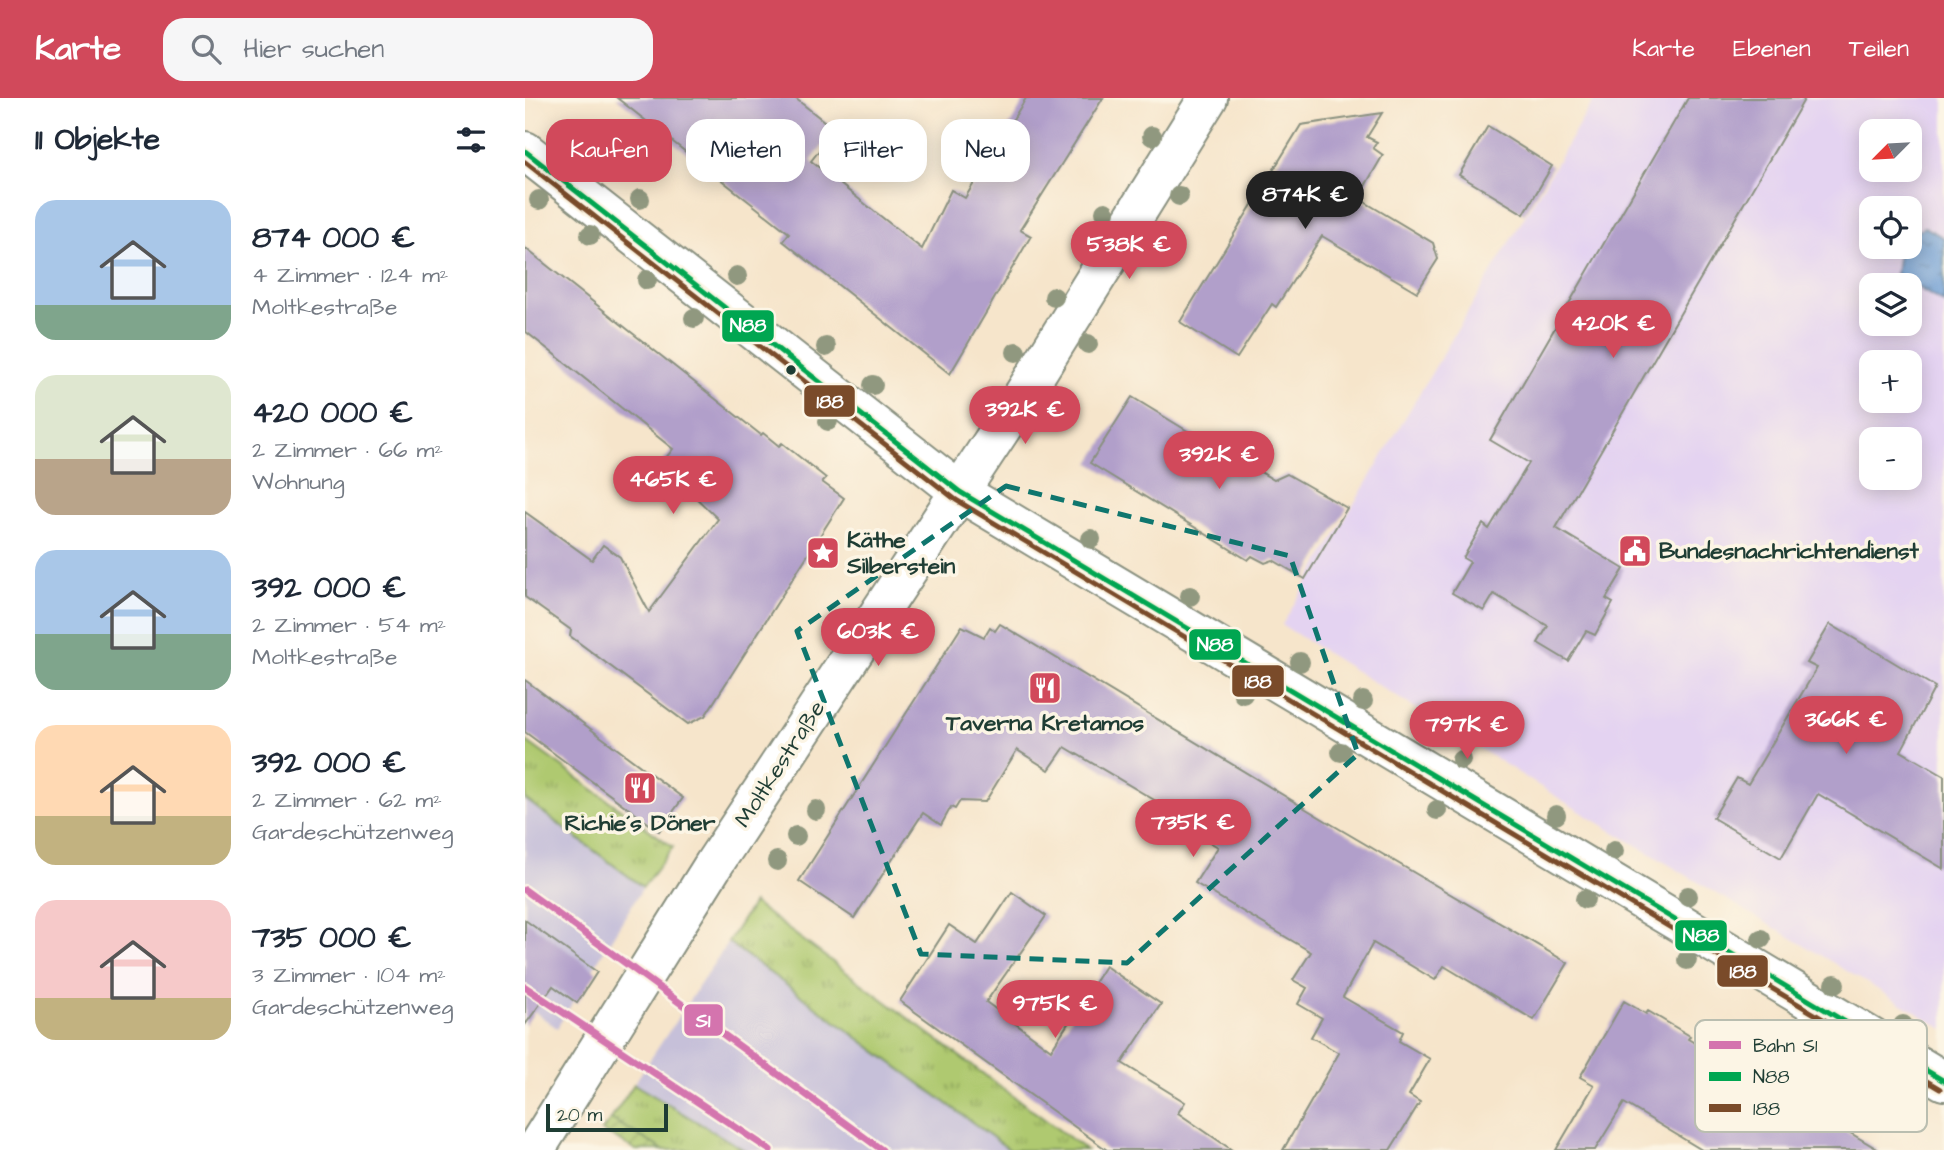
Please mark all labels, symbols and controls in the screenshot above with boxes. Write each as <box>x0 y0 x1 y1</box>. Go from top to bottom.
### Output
search box <box>163 18 653 81</box>
text: Karte <box>35 26 121 72</box>
icon: search <box>187 30 225 68</box>
text: Hier suchen <box>243 31 384 67</box>
text: Karte <box>1632 32 1695 66</box>
text: Ebenen <box>1733 32 1811 66</box>
text: Teilen <box>1849 32 1909 66</box>
text: 11 Objekte <box>35 119 160 161</box>
chip: Kaufen <box>546 119 672 182</box>
chip: Mieten <box>686 119 805 182</box>
chip: Filter <box>819 119 927 182</box>
chip: Neu <box>941 119 1030 182</box>
north arrow <box>1859 119 1921 182</box>
map controls <box>1859 119 1922 490</box>
icon: filters <box>452 121 490 159</box>
pin: 874K € <box>1248 172 1362 231</box>
text: 874K € <box>1262 178 1348 210</box>
button: locate <box>1859 196 1922 259</box>
text: 874 000 € <box>252 217 415 259</box>
pin: 538K € <box>1072 222 1186 281</box>
icon: home <box>91 228 175 312</box>
text: 538K € <box>1087 228 1171 260</box>
text: 4 Zimmer · 124 m² <box>252 259 448 291</box>
button: layers <box>1859 273 1922 336</box>
text: Moltkestraße <box>252 291 397 323</box>
pin: 420K € <box>1556 300 1670 360</box>
text: 420K € <box>1571 307 1655 339</box>
line badge: N88 <box>721 309 775 343</box>
text: N88 <box>730 313 767 340</box>
button: + <box>1859 350 1922 413</box>
unlabelled marker <box>784 363 798 377</box>
line badge: 188 <box>803 384 856 418</box>
pin: 392K € <box>968 386 1082 446</box>
text: 188 <box>816 389 844 416</box>
text: 420 000 € <box>252 392 413 434</box>
text: 392K € <box>985 393 1065 425</box>
icon: home <box>91 403 175 487</box>
button: − <box>1859 427 1922 490</box>
pin: 392K € <box>1162 432 1276 491</box>
text: 2 Zimmer · 66 m² <box>252 434 443 466</box>
text: 392K € <box>1179 438 1259 470</box>
pin: 465K € <box>616 456 730 516</box>
text: 465K € <box>629 463 717 495</box>
text: Wohnung <box>252 466 345 498</box>
place label: Käthe Silberstein <box>846 524 956 582</box>
public building icon: Bundesnachrichtendienst <box>1616 532 1654 570</box>
place icon: Käthe Silberstein <box>804 534 842 572</box>
place label: Bundesnachrichtendienst <box>1659 535 1920 567</box>
text: 392 000 € <box>252 567 406 609</box>
icon: home <box>91 578 175 662</box>
pin: 603K € <box>821 608 935 668</box>
text: 2 Zimmer · 54 m² <box>252 609 446 641</box>
text: 603K € <box>837 615 919 647</box>
line badge: N88 <box>1188 628 1242 661</box>
text: N88 <box>1197 632 1234 659</box>
text: Moltkestraße <box>252 641 397 673</box>
line badge: 188 <box>1231 664 1285 698</box>
restaurant icon: Taverna Kretamos <box>1026 669 1064 707</box>
text: 188 <box>1244 669 1272 696</box>
street label: Moltkestraße <box>727 694 833 834</box>
pin: 366K € <box>1789 696 1903 756</box>
pin: 797K € <box>1410 702 1524 761</box>
text: 366K € <box>1805 703 1887 735</box>
place label: Taverna Kretamos <box>945 707 1144 739</box>
text: 797K € <box>1426 708 1508 740</box>
text: 392 000 € <box>252 742 406 784</box>
icon: home <box>91 753 175 837</box>
restaurant icon: Richie´s Döner <box>621 769 659 807</box>
text: 2 Zimmer · 62 m² <box>252 784 442 816</box>
pin: 735K € <box>1136 800 1250 859</box>
text: 735K € <box>1151 806 1235 838</box>
place label: Richie´s Döner <box>565 807 716 839</box>
text: Gardeschützenweg <box>252 816 453 848</box>
text: 735 000 € <box>252 917 412 959</box>
line badge: N88 <box>1674 919 1728 952</box>
text: N88 <box>1683 923 1720 950</box>
icon: home <box>91 928 175 1012</box>
line badge: 188 <box>1716 954 1769 988</box>
text: 3 Zimmer · 104 m² <box>252 959 446 991</box>
text: 188 <box>1729 959 1757 986</box>
pin: 975K € <box>998 981 1112 1040</box>
text: 975K € <box>1013 987 1097 1019</box>
text: Gardeschützenweg <box>252 991 453 1023</box>
line badge: S1 <box>683 1003 724 1037</box>
text: S1 <box>695 1008 711 1035</box>
legend <box>1695 1020 1927 1132</box>
text: Bahn S1 <box>1753 1033 1818 1060</box>
text: N88 <box>1753 1064 1790 1091</box>
text: 188 <box>1753 1096 1780 1123</box>
scale bar <box>546 1101 669 1133</box>
text: 20 m <box>557 1102 602 1129</box>

